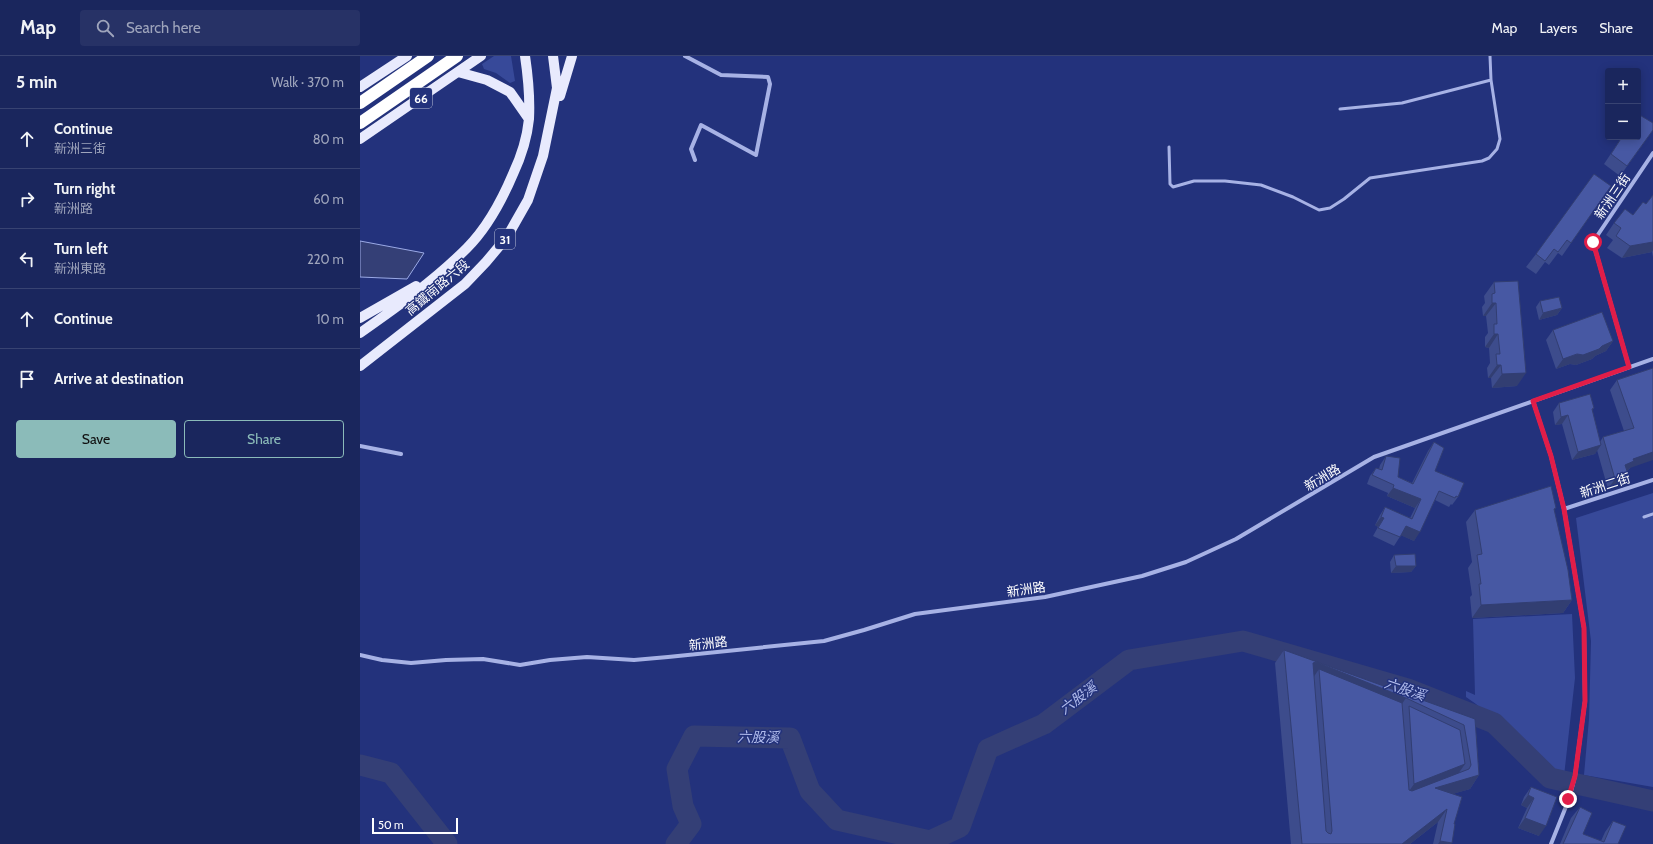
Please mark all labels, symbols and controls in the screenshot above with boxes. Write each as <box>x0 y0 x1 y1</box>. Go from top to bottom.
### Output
search box <box>80 10 360 46</box>
text: Map <box>20 16 56 39</box>
icon: search <box>94 17 116 39</box>
text: Search here <box>126 19 201 37</box>
text: Map <box>1492 19 1517 37</box>
text: Layers <box>1539 19 1577 37</box>
text: Share <box>1599 19 1633 37</box>
map controls <box>1605 68 1641 140</box>
button: + <box>1605 68 1641 104</box>
text: 5 min <box>16 72 57 92</box>
text: Walk · 370 m <box>271 74 344 90</box>
road number: 66 <box>410 88 432 108</box>
button: − <box>1605 104 1641 140</box>
text: Continue <box>54 120 113 138</box>
icon: ahead <box>16 128 38 150</box>
text: 80 m <box>313 131 344 147</box>
text: 新洲三街 <box>54 140 106 156</box>
street label: 新洲三街 <box>1591 170 1633 222</box>
text: Turn right <box>54 180 115 198</box>
icon: right <box>16 188 38 210</box>
text: 60 m <box>313 191 344 207</box>
text: 新洲路 <box>54 200 93 216</box>
road number: 31 <box>495 229 515 249</box>
route start <box>1584 233 1602 251</box>
text: Turn left <box>54 240 108 258</box>
icon: left <box>16 248 38 270</box>
text: 220 m <box>307 251 344 267</box>
street label: 高鐵南路六段 <box>402 256 472 318</box>
text: 新洲東路 <box>54 260 106 276</box>
icon: ahead <box>16 308 38 330</box>
text: Continue <box>54 310 113 328</box>
text: 10 m <box>316 311 344 327</box>
icon: arrive <box>16 368 38 390</box>
text: Arrive at destination <box>54 370 184 388</box>
button: Save <box>16 420 176 458</box>
button: Share <box>184 420 344 458</box>
street label: 新洲路 <box>1301 460 1343 494</box>
street label: 新洲二街 <box>1578 469 1632 501</box>
street label: 新洲路 <box>1006 578 1046 600</box>
street label: 新洲路 <box>688 633 728 653</box>
water label: 六股溪 <box>1382 674 1430 705</box>
water label: 六股溪 <box>1056 677 1102 718</box>
water label: 六股溪 <box>737 728 781 746</box>
route end <box>1559 790 1577 808</box>
scale bar <box>372 816 458 835</box>
text: 50 m <box>378 818 404 832</box>

